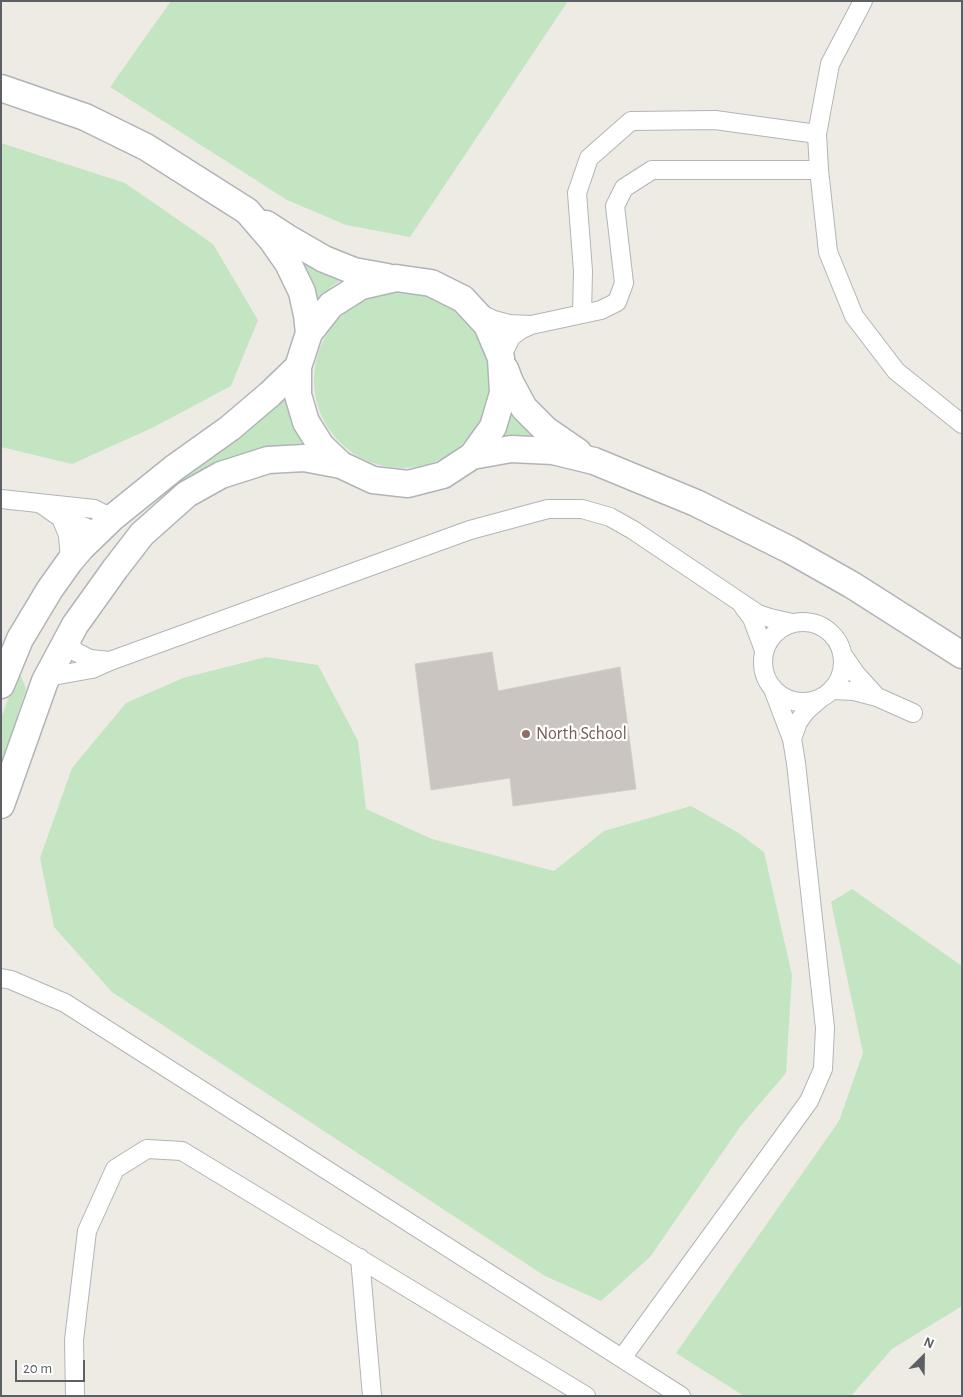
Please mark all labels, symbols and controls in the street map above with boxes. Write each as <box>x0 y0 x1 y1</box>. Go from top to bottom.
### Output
place label: North School <box>536 723 627 745</box>
marker: North School <box>520 728 532 740</box>
north arrow <box>898 1332 948 1382</box>
text: N <box>922 1335 936 1352</box>
scale bar <box>18 1350 88 1382</box>
text: 20 m <box>23 1361 52 1376</box>

